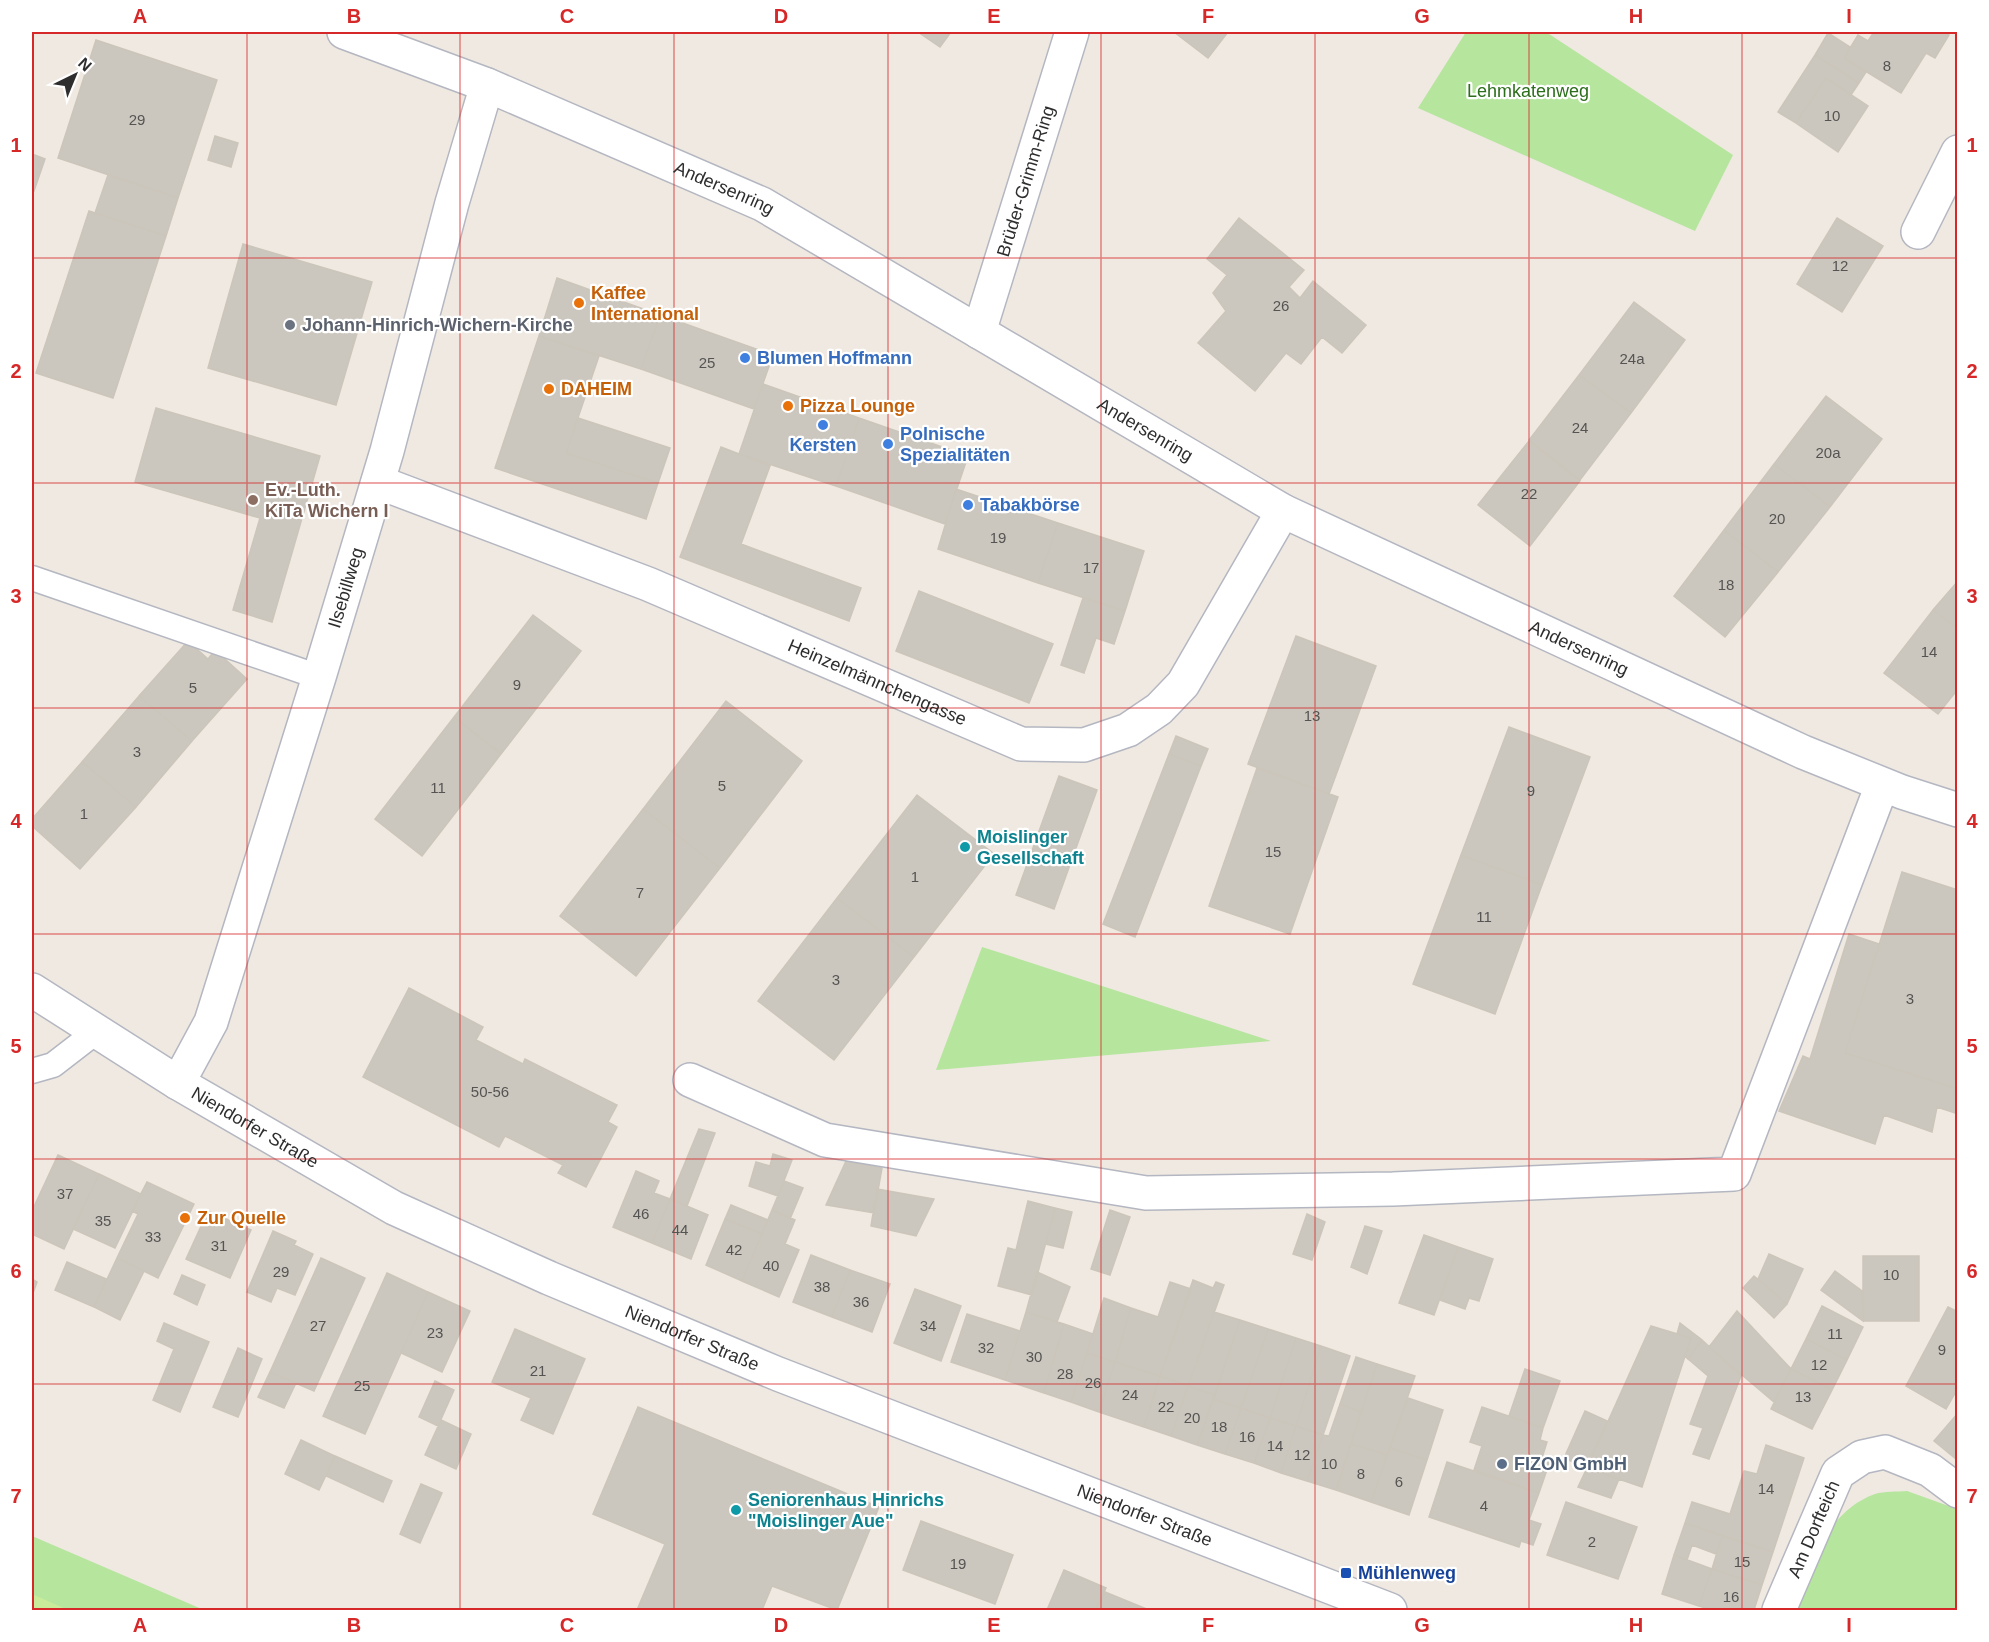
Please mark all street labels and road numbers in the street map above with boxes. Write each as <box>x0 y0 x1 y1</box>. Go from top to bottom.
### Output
street label: Brüder-Grimm-Ring <box>993 103 1059 259</box>
street label: Andersenring <box>671 157 778 219</box>
street label: Andersenring <box>1094 394 1196 466</box>
street label: Ilsebillweg <box>324 545 367 630</box>
street label: Andersenring <box>1526 617 1632 680</box>
street label: Heinzelmännchengasse <box>785 635 969 729</box>
street label: Niendorfer Straße <box>188 1083 322 1172</box>
street label: Niendorfer Straße <box>622 1301 762 1375</box>
street label: Am Dorfteich <box>1784 1477 1844 1581</box>
street label: Niendorfer Straße <box>1074 1480 1215 1550</box>

